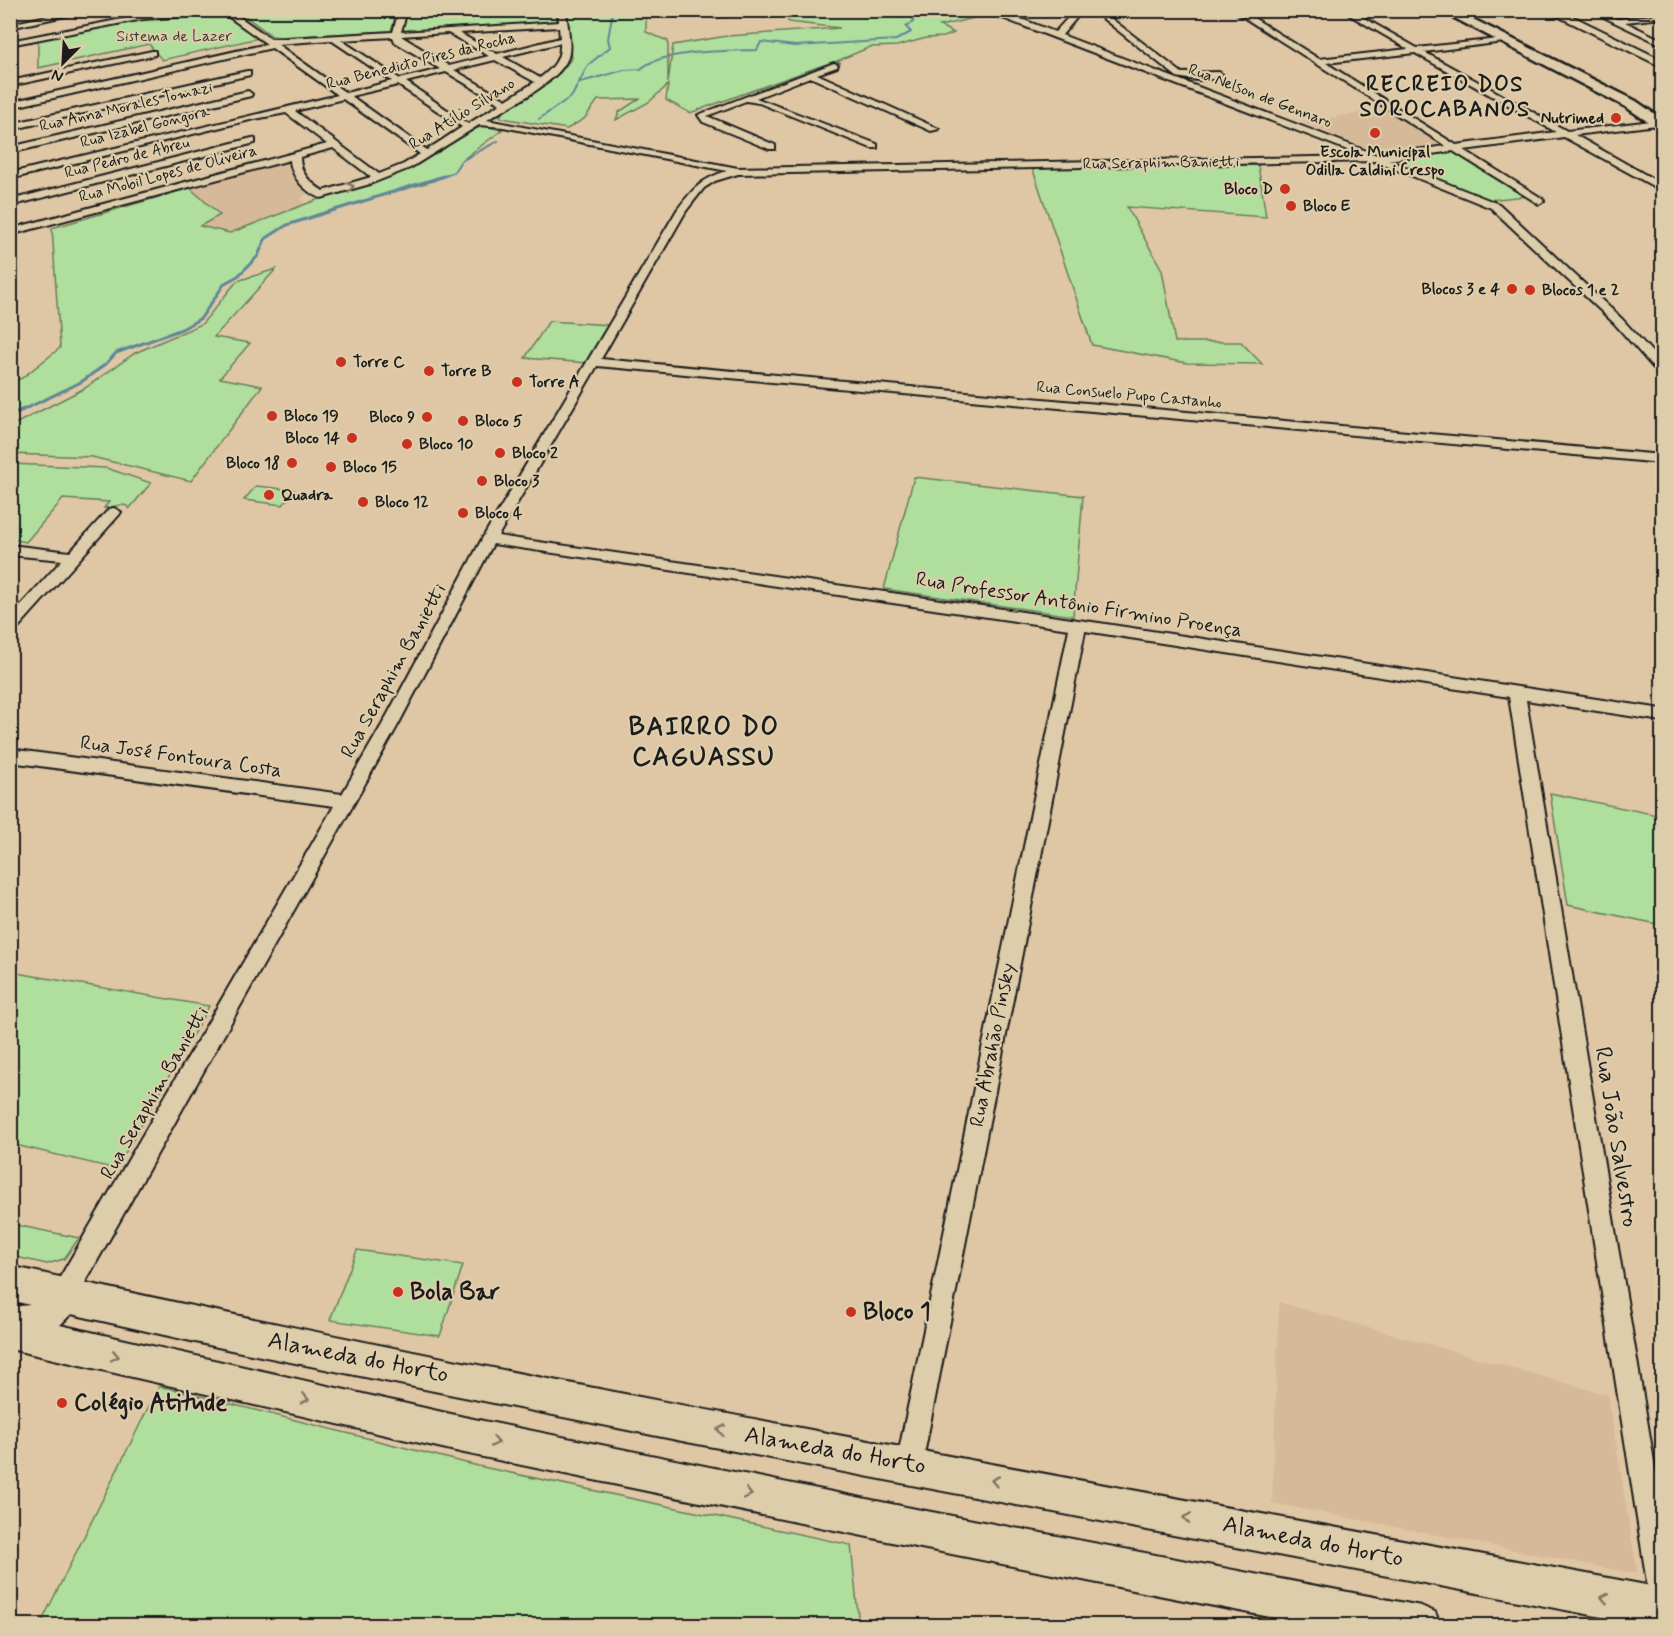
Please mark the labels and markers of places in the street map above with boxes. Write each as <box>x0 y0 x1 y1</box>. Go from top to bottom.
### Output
place label: Nutrimed <box>1541 108 1604 129</box>
marker: Nutrimed <box>1609 111 1623 125</box>
marker: Escola Municipal Odilla Caldini Crespo <box>1368 126 1382 140</box>
place label: Escola Municipal Odilla Caldini Crespo <box>1306 142 1445 181</box>
place label: Bloco D <box>1224 179 1273 200</box>
marker: Bloco D <box>1278 182 1292 196</box>
place label: Bloco E <box>1303 196 1351 217</box>
marker: Bloco E <box>1284 199 1298 213</box>
place label: Blocos 3 e 4 <box>1422 279 1500 300</box>
place label: Blocos 1 e 2 <box>1542 280 1619 301</box>
marker: Blocos 3 e 4 <box>1505 282 1519 296</box>
marker: Blocos 1 e 2 <box>1523 283 1537 297</box>
place label: Torre C <box>353 352 405 373</box>
marker: Torre C <box>334 355 348 369</box>
place label: Torre B <box>441 361 491 382</box>
marker: Torre B <box>422 364 436 378</box>
place label: Torre A <box>529 372 580 393</box>
marker: Torre A <box>510 375 524 389</box>
place label: Bloco 19 <box>284 406 339 427</box>
place label: Bloco 9 <box>369 407 415 428</box>
marker: Bloco 19 <box>265 409 279 423</box>
marker: Bloco 9 <box>420 410 434 424</box>
place label: Bloco 5 <box>475 411 523 432</box>
marker: Bloco 5 <box>456 414 470 428</box>
place label: Bloco 14 <box>285 428 340 449</box>
marker: Bloco 14 <box>345 431 359 445</box>
place label: Bloco 10 <box>419 434 473 455</box>
marker: Bloco 10 <box>400 437 414 451</box>
place label: Bloco 2 <box>512 443 558 464</box>
marker: Bloco 2 <box>493 446 507 460</box>
place label: Bloco 18 <box>226 453 280 474</box>
marker: Bloco 18 <box>285 456 299 470</box>
place label: Bloco 15 <box>343 457 397 478</box>
marker: Bloco 15 <box>324 460 338 474</box>
place label: Bloco 3 <box>494 471 540 492</box>
marker: Bloco 3 <box>475 474 489 488</box>
place label: Quadra <box>281 485 333 506</box>
marker: Quadra <box>262 488 276 502</box>
place label: Bloco 12 <box>375 492 429 513</box>
marker: Bloco 12 <box>356 495 370 509</box>
place label: Bloco 4 <box>475 503 523 524</box>
marker: Bloco 4 <box>456 506 470 520</box>
place label: Bola Bar <box>410 1277 500 1308</box>
marker: Bola Bar <box>391 1285 405 1299</box>
place label: Bloco 1 <box>863 1297 931 1328</box>
marker: Bloco 1 <box>844 1305 858 1319</box>
place label: Colégio Atitude <box>74 1388 227 1420</box>
marker: Colégio Atitude <box>55 1396 69 1410</box>

